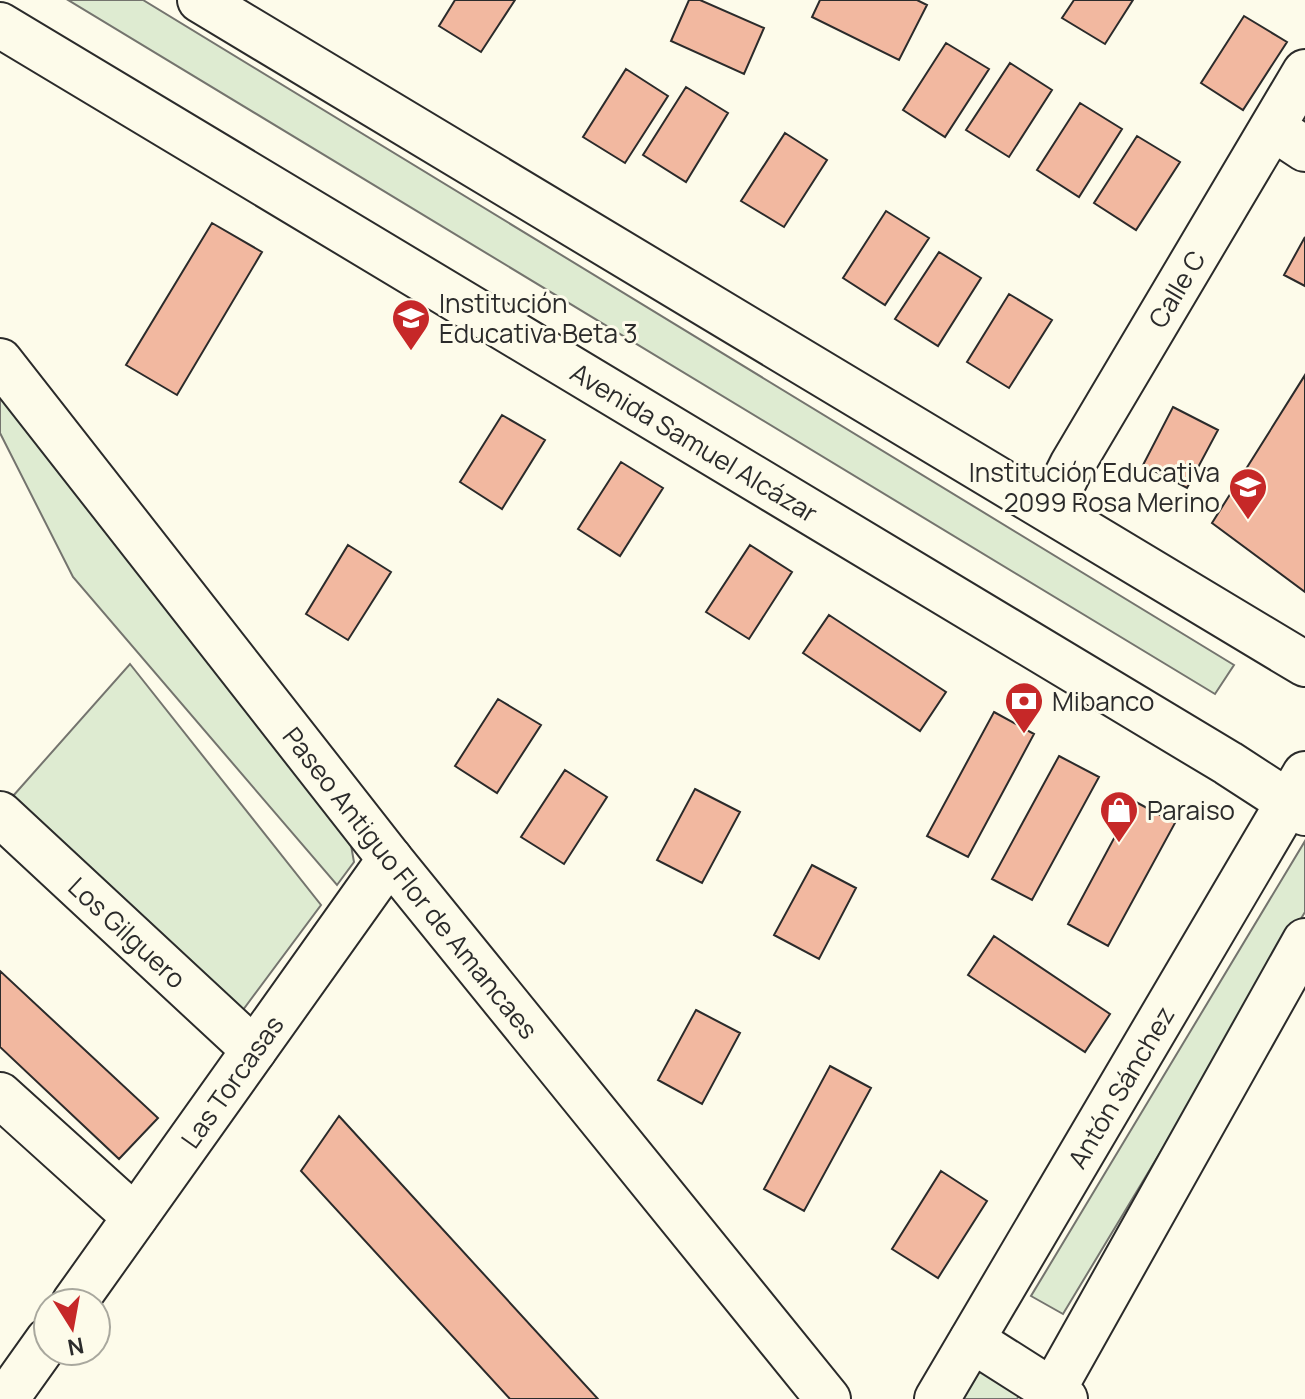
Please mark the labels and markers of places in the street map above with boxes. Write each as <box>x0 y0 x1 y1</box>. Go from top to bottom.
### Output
place label: Institución Educativa Beta 3 <box>439 285 638 351</box>
school or university icon: Institución Educativa Beta 3 <box>390 297 432 352</box>
place label: Institución Educativa 2099 Rosa Merino <box>969 454 1220 520</box>
school or university icon: Institución Educativa 2099 Rosa Merino <box>1227 466 1269 521</box>
bank icon: Mibanco <box>1003 680 1045 735</box>
place label: Mibanco <box>1052 683 1155 719</box>
shop icon: Paraiso <box>1098 789 1140 844</box>
place label: Paraiso <box>1147 792 1235 828</box>

